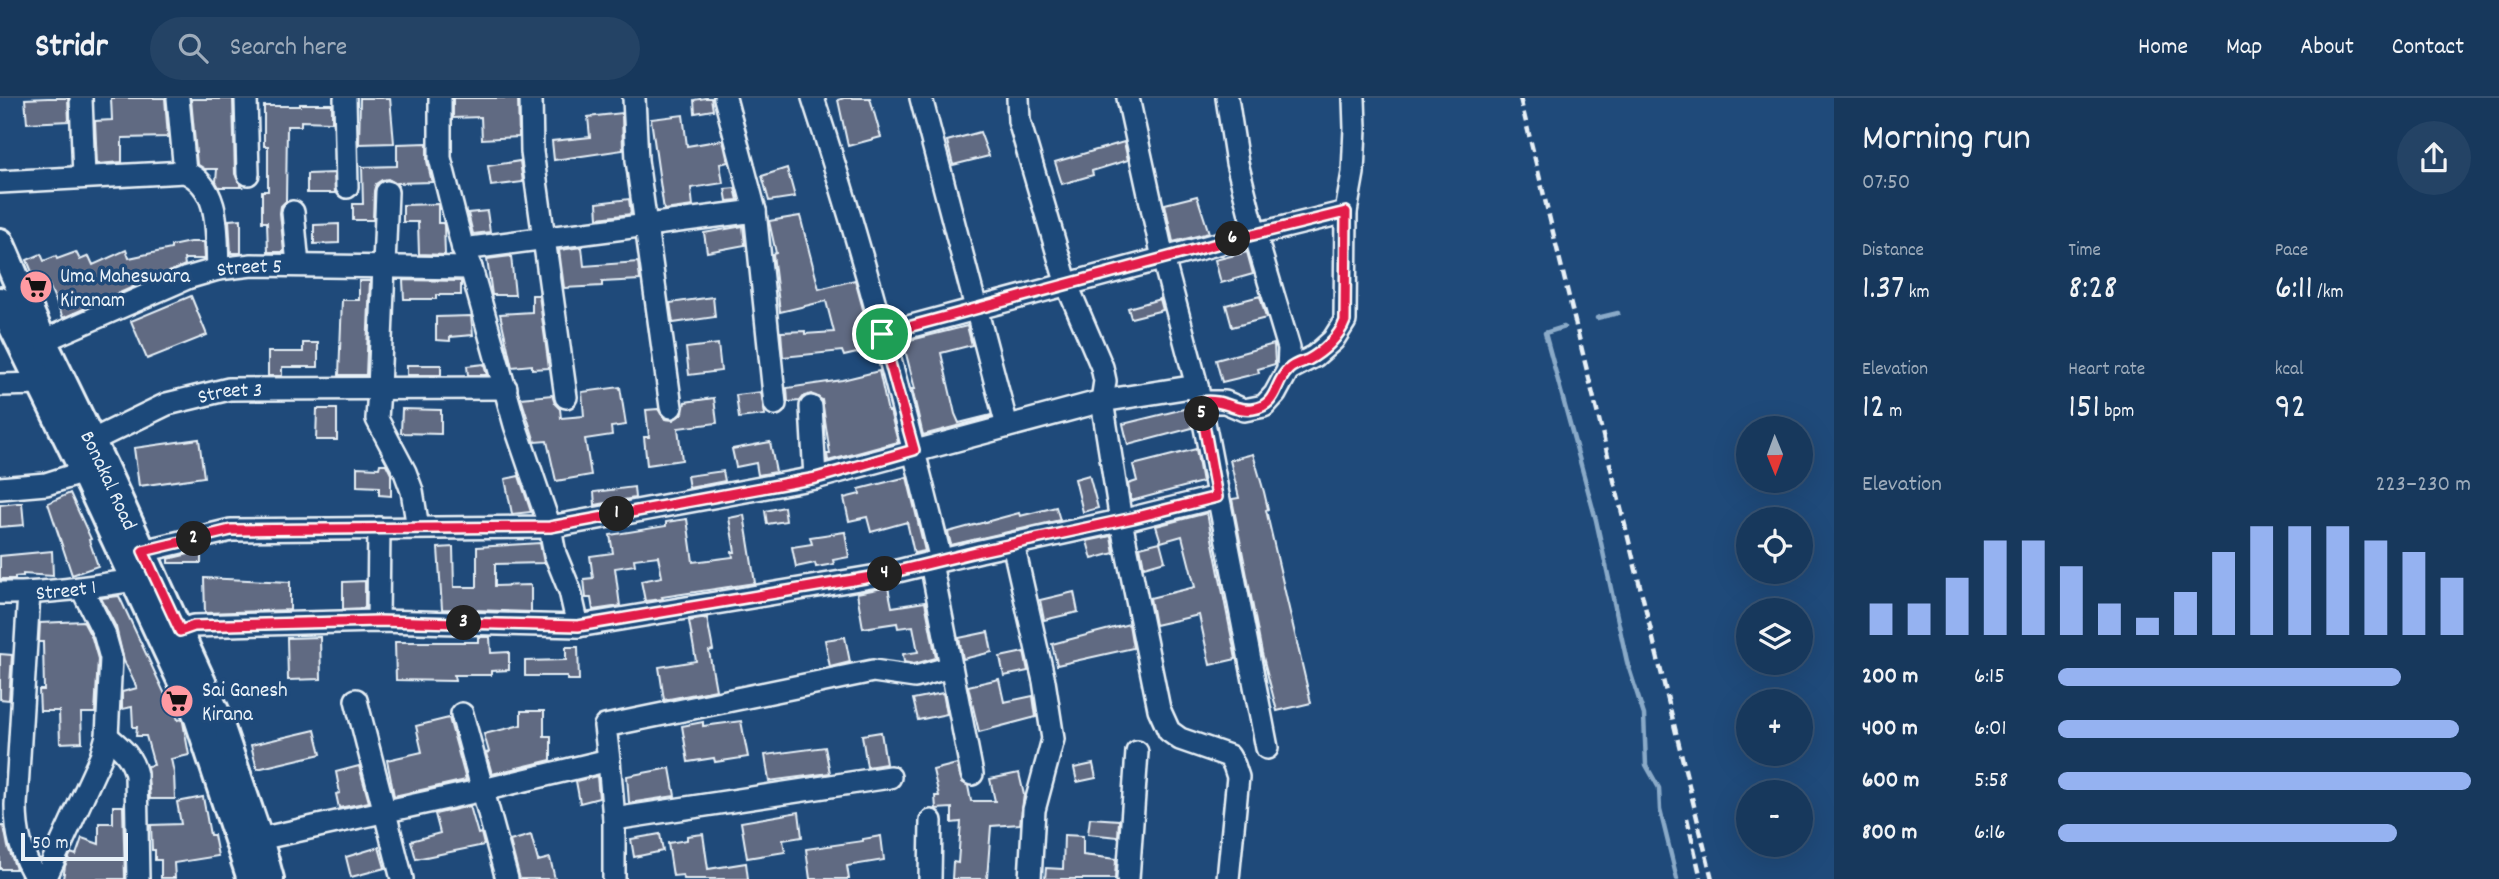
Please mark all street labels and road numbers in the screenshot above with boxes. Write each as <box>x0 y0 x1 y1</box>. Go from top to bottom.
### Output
street label: Street 5 <box>215 253 282 287</box>
street label: Street 3 <box>195 377 262 414</box>
street label: Bonakal Road <box>71 427 143 536</box>
street label: Street 1 <box>35 574 98 610</box>

